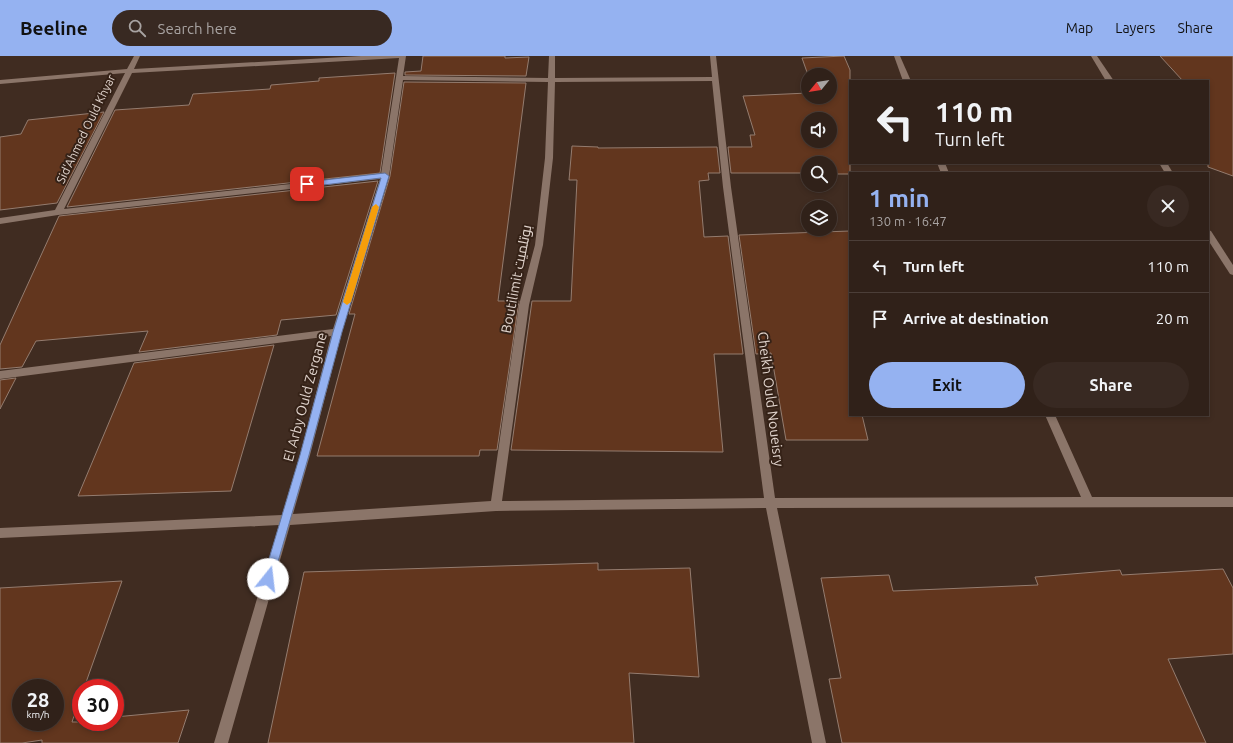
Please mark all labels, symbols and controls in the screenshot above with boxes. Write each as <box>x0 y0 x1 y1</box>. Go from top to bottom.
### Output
search box <box>112 10 392 46</box>
text: Beeline <box>20 17 88 39</box>
icon: search <box>126 17 148 39</box>
text: Search here <box>158 20 237 37</box>
text: Map <box>1066 20 1093 36</box>
text: Layers <box>1115 20 1155 36</box>
text: Share <box>1177 20 1213 36</box>
north arrow <box>801 68 837 104</box>
map controls <box>801 68 837 236</box>
street label: Sid'Ahmed Ould Khyar <box>54 72 118 185</box>
icon: left <box>869 96 921 148</box>
text: 110 m <box>935 96 1013 127</box>
button: sound <box>801 112 837 148</box>
text: Turn left <box>935 129 1005 149</box>
button: search <box>801 156 837 192</box>
pin <box>290 167 324 201</box>
icon: arrive <box>296 173 318 195</box>
text: 1 min <box>869 185 930 212</box>
button: close <box>1147 185 1189 227</box>
button: layers <box>801 200 837 236</box>
text: 130 m · 16:47 <box>869 214 947 228</box>
street label: Boutilimit بوتلميت <box>498 223 534 335</box>
icon: left <box>869 256 891 278</box>
text: Turn left <box>903 258 964 275</box>
text: 110 m <box>1147 258 1189 275</box>
icon: arrive <box>869 308 891 330</box>
text: Arrive at destination <box>903 310 1049 327</box>
text: 20 m <box>1156 310 1189 327</box>
street label: El Arby Ould Zergane <box>280 331 330 463</box>
street label: Cheikh Ould Noueisry <box>755 331 787 468</box>
button: Exit <box>869 362 1025 408</box>
button: Share <box>1033 362 1189 408</box>
position arrow <box>247 558 289 600</box>
speed limit sign: 30 <box>72 679 124 731</box>
text: 28 <box>27 688 49 711</box>
text: km/h <box>26 709 50 720</box>

